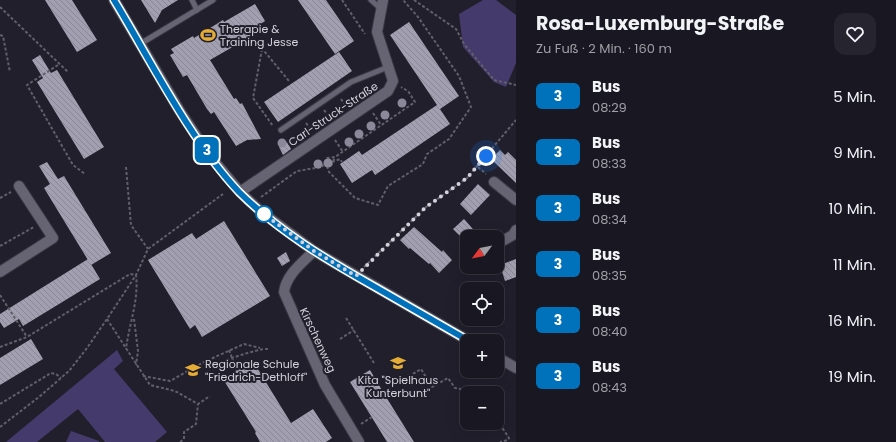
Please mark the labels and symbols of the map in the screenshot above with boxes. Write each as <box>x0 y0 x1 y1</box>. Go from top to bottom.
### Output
place label: Therapie & Training Jesse <box>220 21 298 50</box>
sports icon: Therapie & Training Jesse <box>199 26 217 44</box>
street label: Carl-Struck-Straße <box>285 78 381 150</box>
line badge: 3 <box>194 137 220 163</box>
your location <box>476 146 496 166</box>
unlabelled marker <box>255 205 273 223</box>
north arrow <box>460 230 504 274</box>
street label: Kirschenweg <box>296 305 340 375</box>
school or university icon: Kita "Spielhaus Kunterbunt" <box>389 354 407 372</box>
place label: Regionale Schule "Friedrich-Dethloff" <box>205 356 307 385</box>
school or university icon: Regionale Schule "Friedrich-Dethloff" <box>184 361 202 379</box>
place label: Kita "Spielhaus Kunterbunt" <box>358 372 438 401</box>

